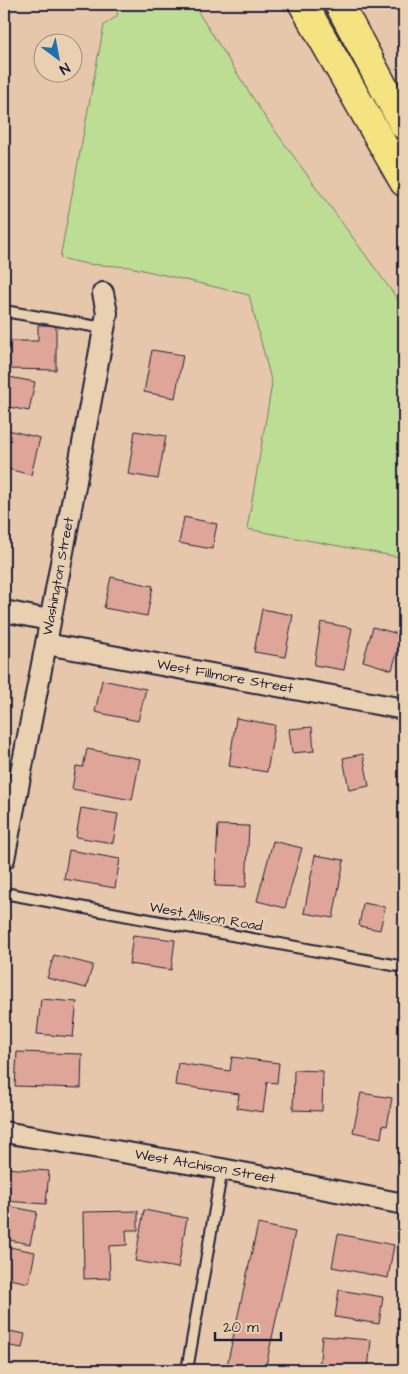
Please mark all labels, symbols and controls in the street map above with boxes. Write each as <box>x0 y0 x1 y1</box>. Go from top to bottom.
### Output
north arrow <box>32 32 82 82</box>
text: N <box>55 57 73 79</box>
street label: Washington Street <box>38 515 79 637</box>
street label: West Fillmore Street <box>155 654 295 699</box>
street label: West Allison Road <box>148 897 264 937</box>
street label: West Atchison Street <box>133 1144 277 1189</box>
scale bar <box>215 1309 282 1341</box>
text: 20 m <box>223 1317 259 1338</box>

